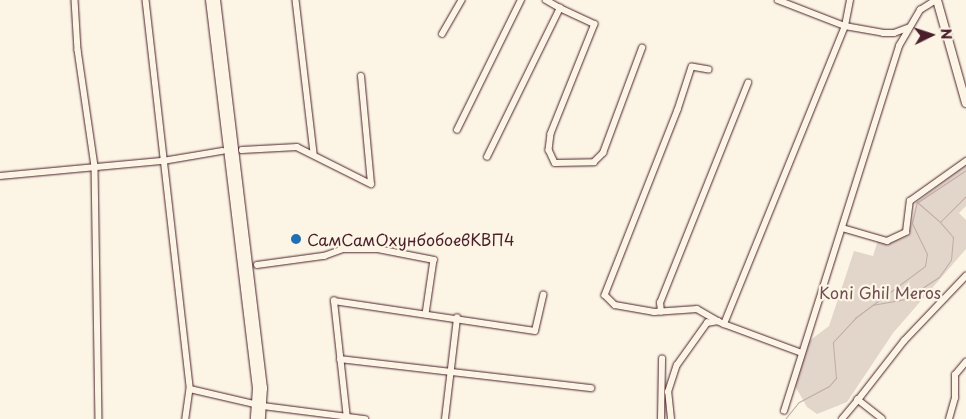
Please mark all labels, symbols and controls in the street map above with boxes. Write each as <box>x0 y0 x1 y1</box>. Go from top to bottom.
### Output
north arrow <box>906 10 956 60</box>
text: N <box>936 28 957 40</box>
place label: СамСамОхунбобоевКВП4 <box>307 229 515 249</box>
marker: СамСамОхунбобоевКВП4 <box>289 232 303 246</box>
park label: Koni Ghil Meros <box>819 282 941 302</box>

